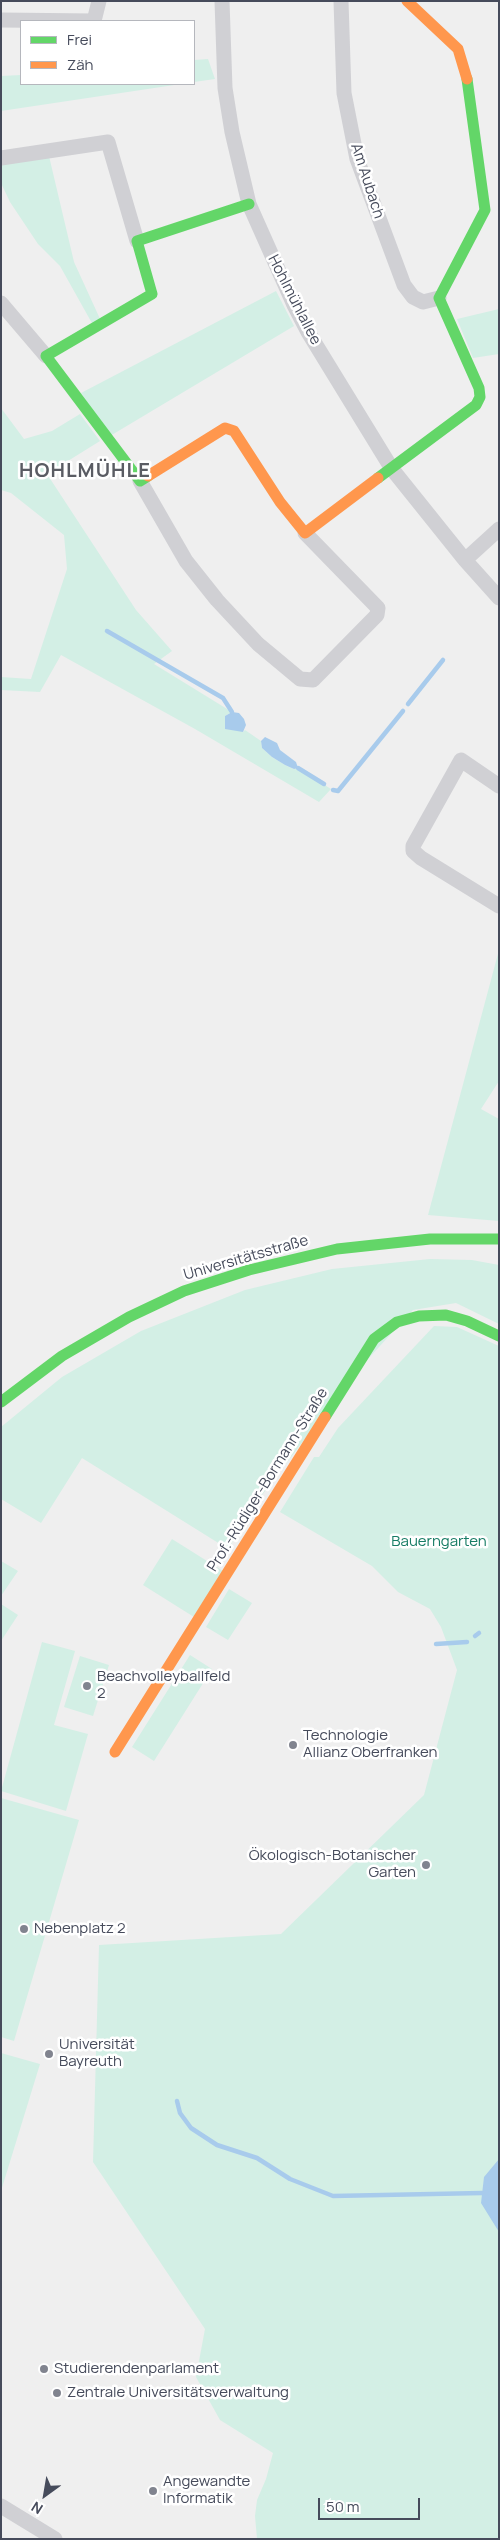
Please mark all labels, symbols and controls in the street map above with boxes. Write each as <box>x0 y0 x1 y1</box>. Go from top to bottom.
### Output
legend <box>20 20 195 85</box>
text: Frei <box>67 29 92 50</box>
text: Zäh <box>67 54 93 75</box>
street label: Am Aubach <box>346 141 388 221</box>
street label: Hohlmühlallee <box>264 252 324 348</box>
district label: HOHLMÜHLE <box>18 459 152 483</box>
street label: Universitätsstraße <box>182 1232 310 1284</box>
street label: Prof.-Rüdiger-Bormann-Straße <box>204 1385 332 1575</box>
park label: Bauerngarten <box>391 1533 487 1551</box>
place label: Beachvolleyballfeld 2 <box>97 1668 230 1703</box>
marker: Beachvolleyballfeld 2 <box>81 1680 93 1692</box>
place label: Technologie Allianz Oberfranken <box>303 1727 438 1762</box>
marker: Technologie Allianz Oberfranken <box>287 1739 299 1751</box>
place label: Ökologisch-Botanischer Garten <box>249 1847 416 1882</box>
marker: Ökologisch-Botanischer Garten <box>420 1859 432 1871</box>
place label: Nebenplatz 2 <box>34 1920 126 1938</box>
marker: Nebenplatz 2 <box>18 1923 30 1935</box>
place label: Universität Bayreuth <box>59 2036 135 2071</box>
marker: Universität Bayreuth <box>43 2048 55 2060</box>
place label: Studierendenparlament <box>54 2360 219 2378</box>
marker: Studierendenparlament <box>38 2363 50 2375</box>
place label: Zentrale Universitätsverwaltung <box>67 2384 289 2402</box>
marker: Zentrale Universitätsverwaltung <box>51 2387 63 2399</box>
north arrow <box>20 2470 70 2520</box>
place label: Angewandte Informatik <box>163 2473 250 2508</box>
marker: Angewandte Informatik <box>147 2485 159 2497</box>
scale bar <box>320 2488 422 2520</box>
text: 50 m <box>326 2496 360 2517</box>
text: N <box>27 2497 46 2519</box>

